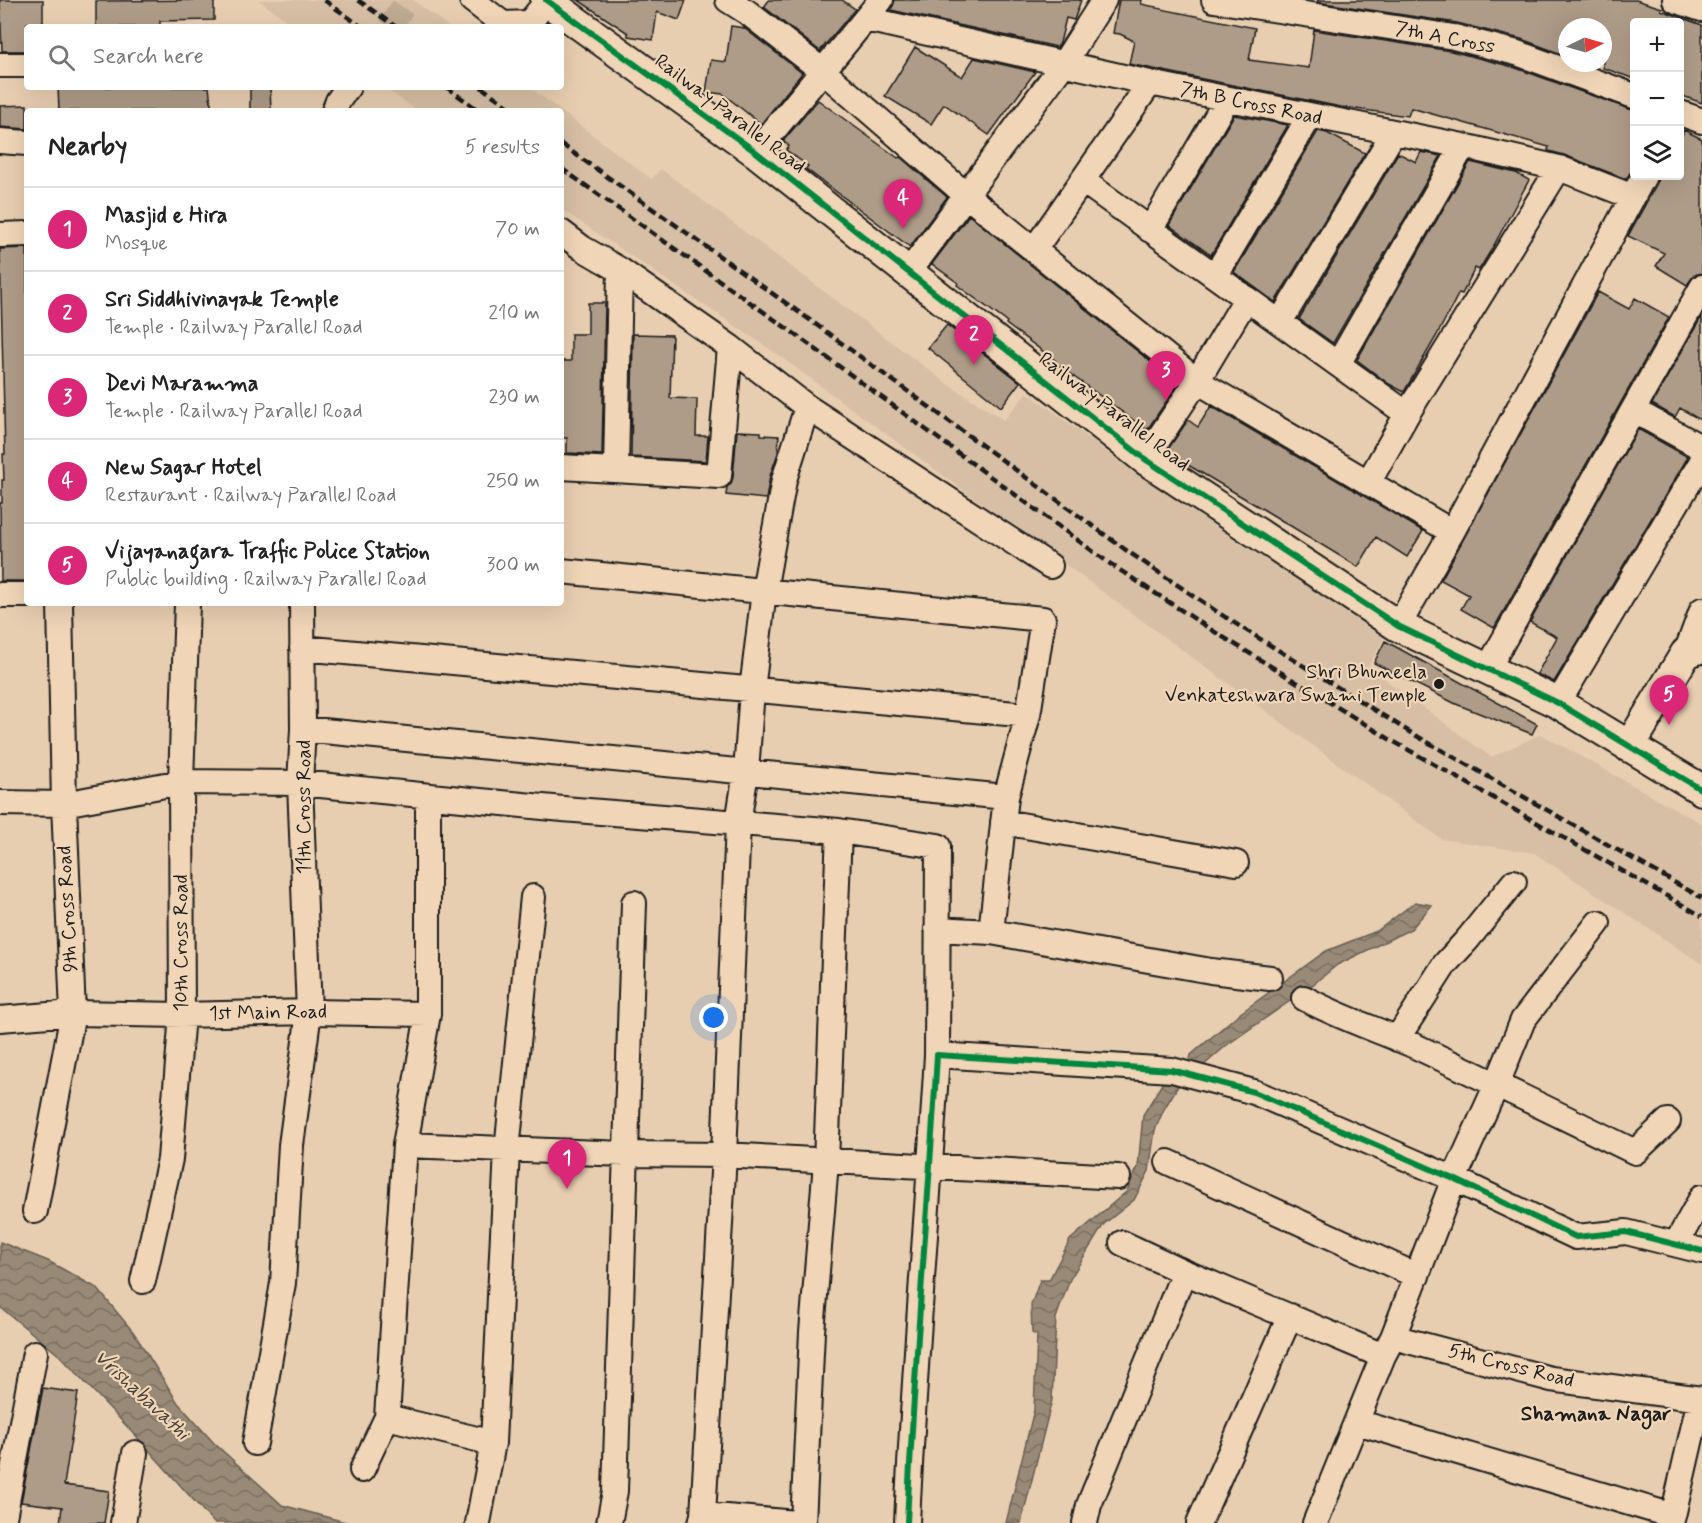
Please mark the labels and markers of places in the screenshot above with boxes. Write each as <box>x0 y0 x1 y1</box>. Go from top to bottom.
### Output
pin: 4 <box>884 180 922 229</box>
pin: 2 <box>954 316 994 365</box>
pin: 3 <box>1146 352 1186 401</box>
place label: Shri Bhuneela Venkateshwara Swami Temple <box>1165 659 1427 709</box>
pin: 5 <box>1650 676 1688 725</box>
marker: Shri Bhuneela Venkateshwara Swami Temple <box>1432 677 1446 691</box>
pin: 1 <box>548 1140 586 1189</box>

